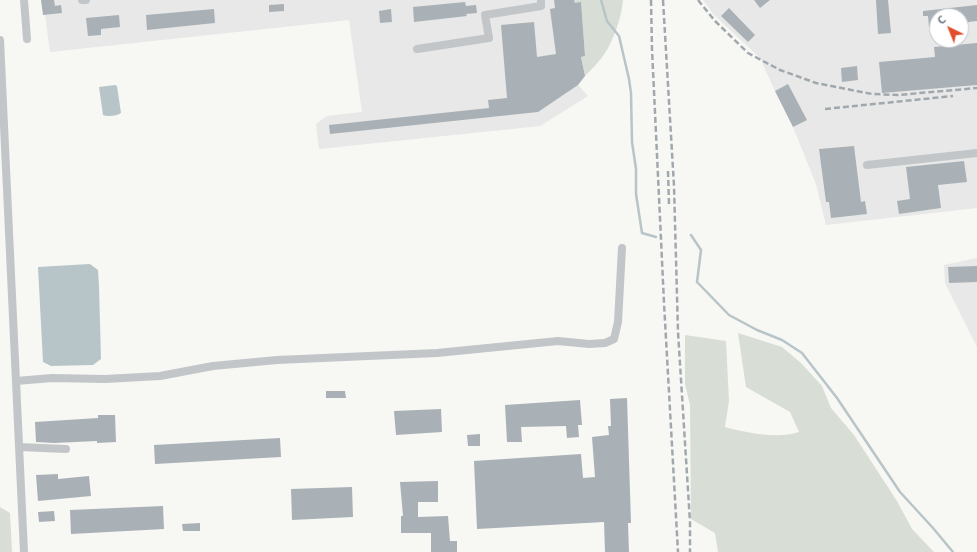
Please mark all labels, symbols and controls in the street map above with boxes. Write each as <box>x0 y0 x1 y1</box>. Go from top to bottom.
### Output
north arrow <box>929 8 969 48</box>
text: С <box>933 12 949 27</box>

